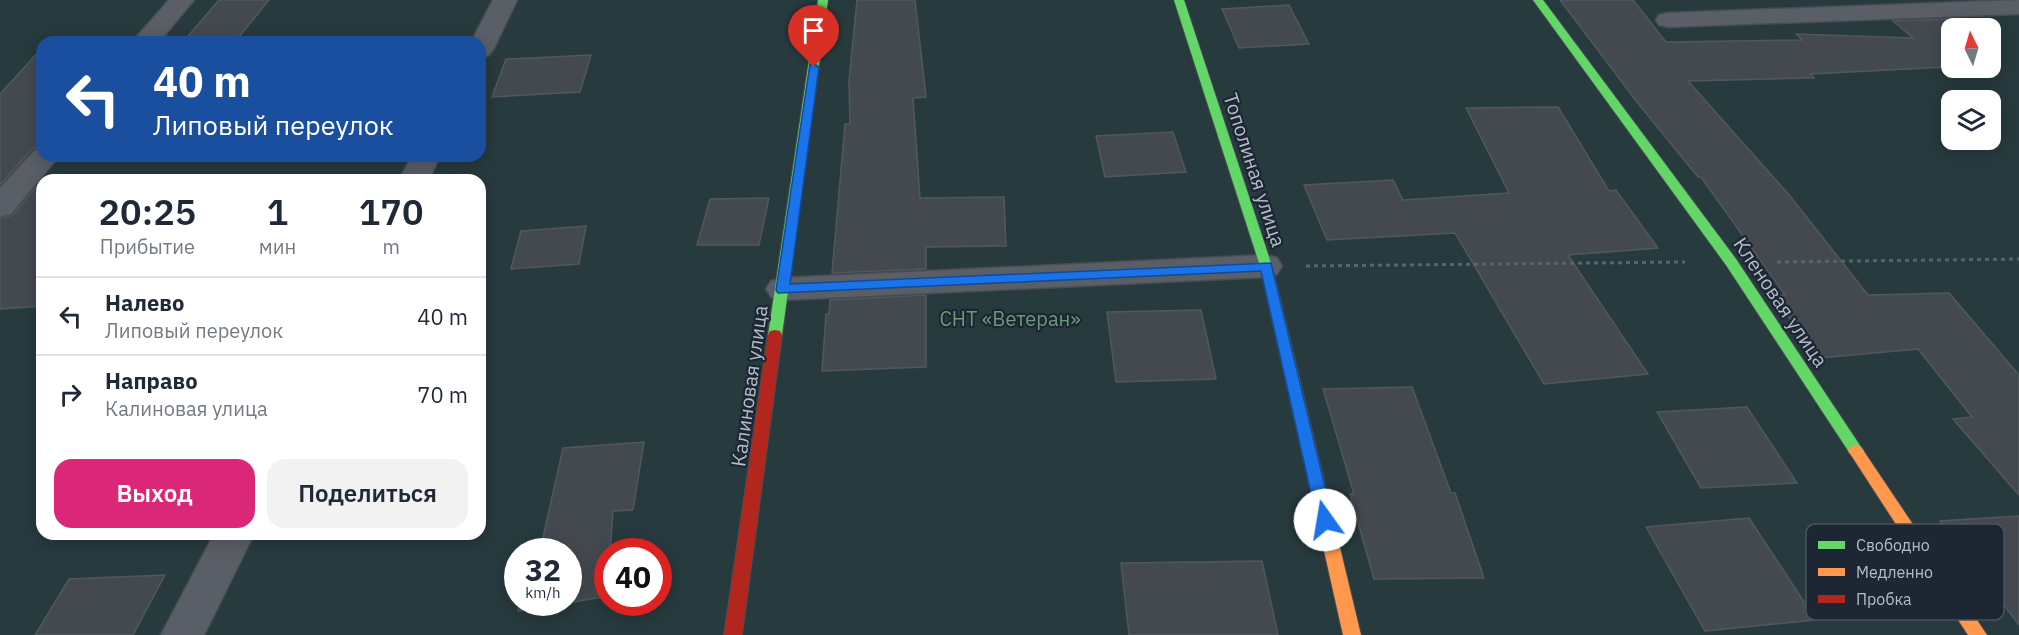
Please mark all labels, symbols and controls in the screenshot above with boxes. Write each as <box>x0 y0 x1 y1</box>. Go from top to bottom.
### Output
pin <box>788 5 839 67</box>
icon: arrive <box>797 14 830 47</box>
north arrow <box>1941 18 2001 78</box>
map controls <box>1941 18 2001 150</box>
text: 40 m <box>153 54 251 109</box>
icon: left <box>54 60 132 138</box>
street label: Тополиная улица <box>1217 90 1293 251</box>
button: layers <box>1941 90 2001 150</box>
text: Липовый переулок <box>153 107 394 142</box>
text: 20:25 <box>98 188 196 235</box>
text: 1 <box>267 188 288 235</box>
text: 170 <box>359 188 424 235</box>
street label: Кленовая улица <box>1728 232 1835 372</box>
text: Прибытие <box>100 233 195 260</box>
text: мин <box>259 233 296 260</box>
text: m <box>382 233 400 260</box>
text: Налево <box>105 288 184 317</box>
icon: left <box>54 300 87 333</box>
text: 40 m <box>417 302 468 331</box>
street label: Калиновая улица <box>724 303 774 468</box>
park label: СНТ «Ветеран» <box>939 305 1081 332</box>
text: Липовый переулок <box>105 317 283 344</box>
text: Направо <box>105 366 198 395</box>
icon: right <box>54 378 87 411</box>
text: 70 m <box>417 380 468 409</box>
text: Калиновая улица <box>105 395 268 422</box>
button: Выход <box>54 459 255 528</box>
button: Поделиться <box>267 459 468 528</box>
position arrow <box>1293 488 1357 552</box>
legend <box>1806 524 2004 620</box>
text: Свободно <box>1856 535 1930 555</box>
speed limit sign: 40 <box>594 538 672 616</box>
text: 32 <box>525 550 561 589</box>
text: Медленно <box>1856 562 1933 582</box>
text: km/h <box>525 583 561 602</box>
text: Пробка <box>1856 589 1912 609</box>

